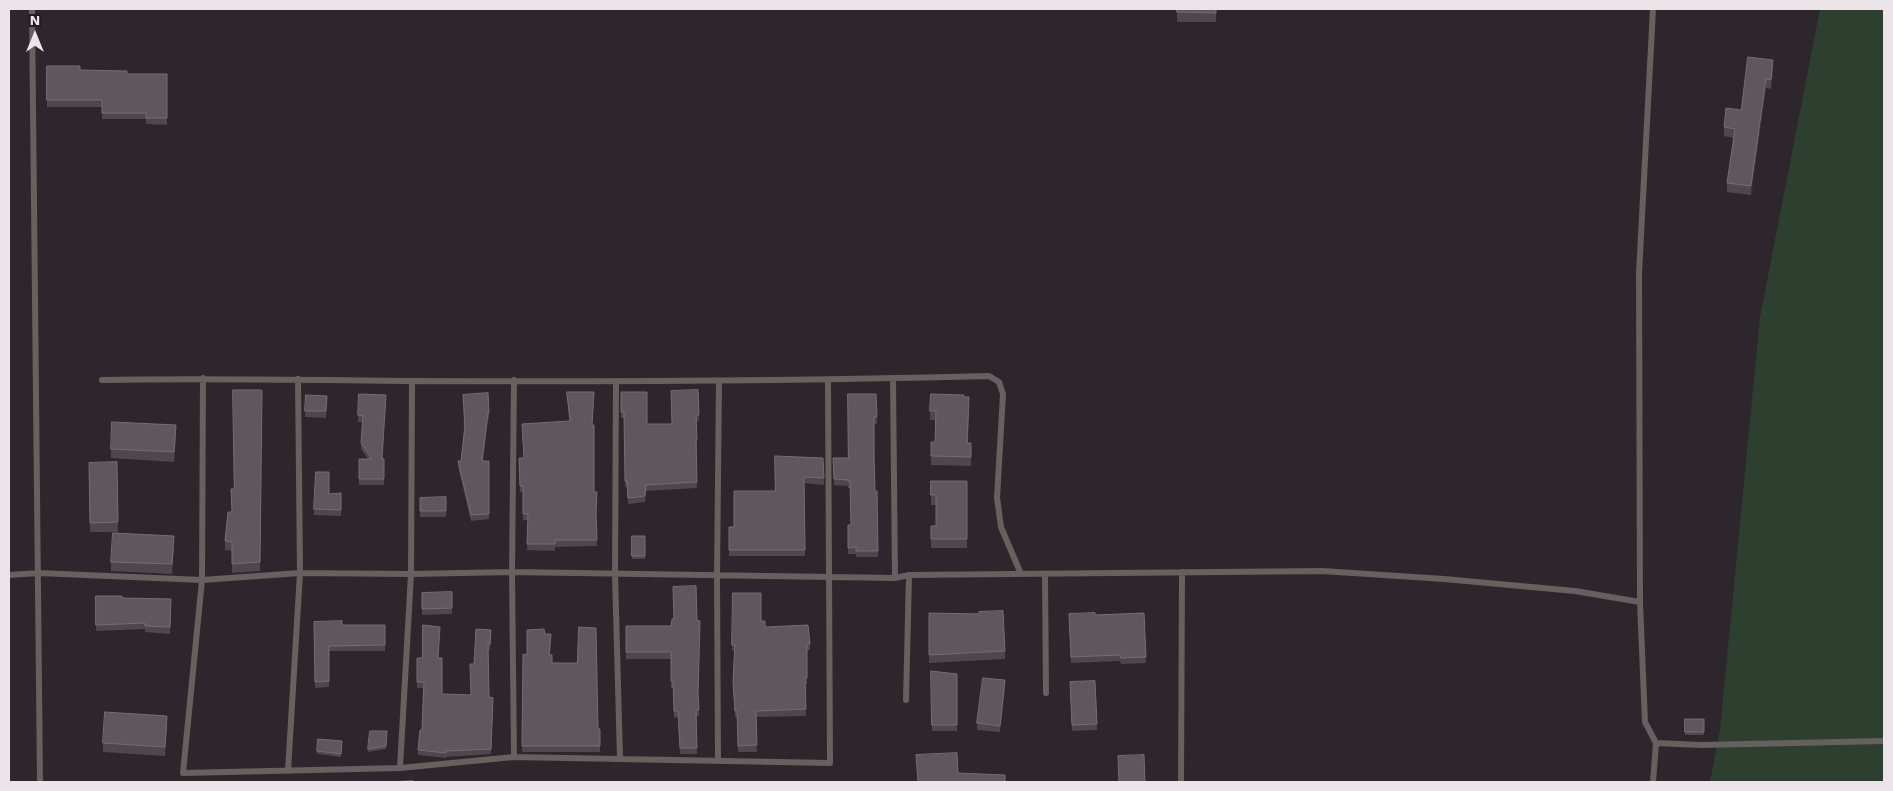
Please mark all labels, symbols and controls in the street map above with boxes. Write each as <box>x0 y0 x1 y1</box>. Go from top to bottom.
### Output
north arrow <box>10 10 60 60</box>
text: N <box>30 12 40 28</box>

